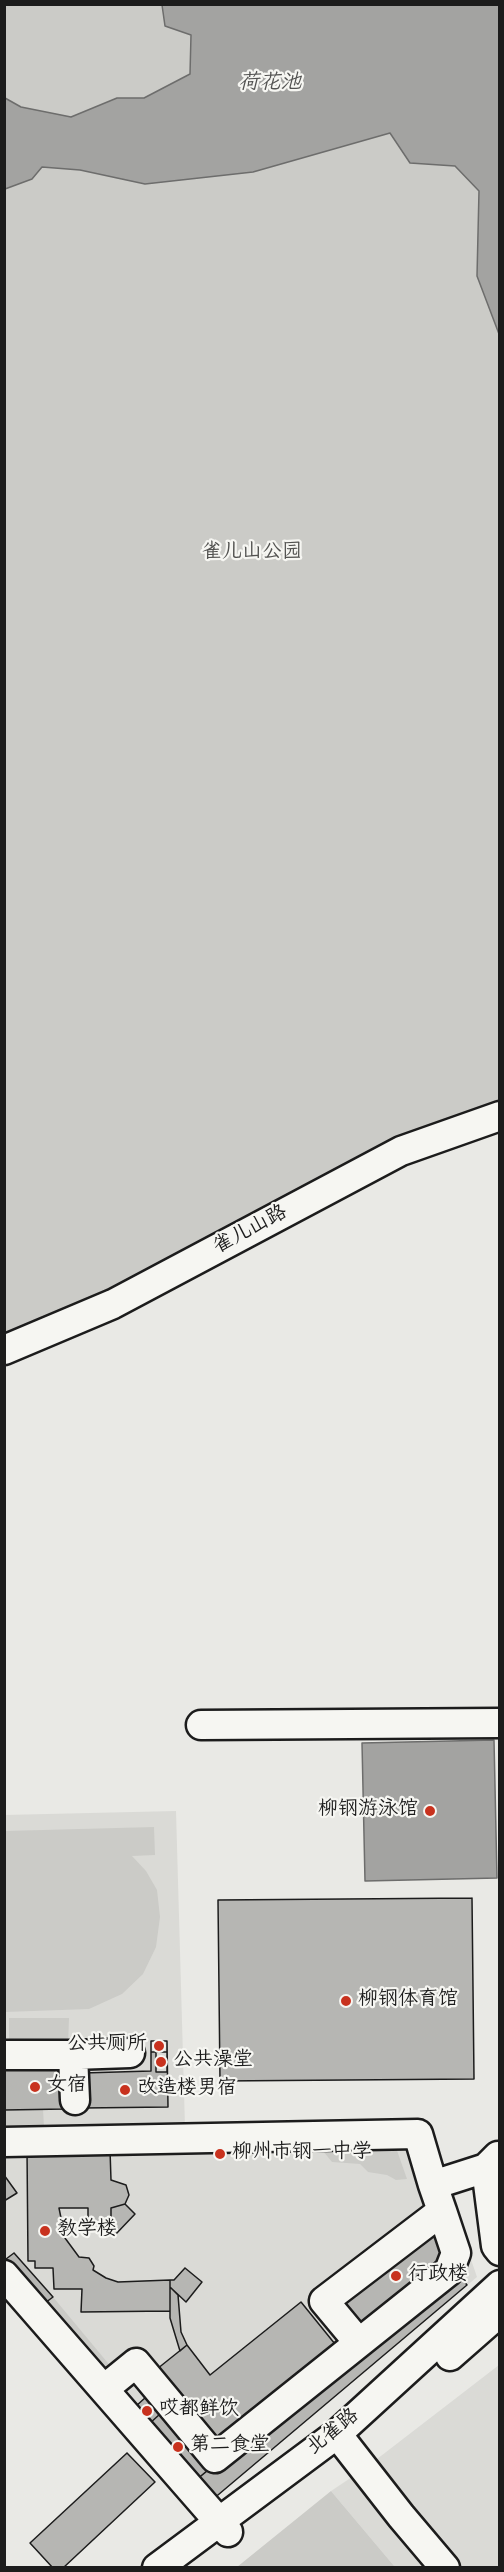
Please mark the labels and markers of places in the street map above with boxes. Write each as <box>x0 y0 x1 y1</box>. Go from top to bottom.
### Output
place label: 柳钢游泳馆 <box>318 1799 418 1823</box>
marker: 柳钢游泳馆 <box>423 1804 437 1818</box>
place label: 柳钢体育馆 <box>358 1989 458 2013</box>
marker: 柳钢体育馆 <box>339 1994 353 2008</box>
place label: 公共厕所 <box>67 2034 147 2058</box>
marker: 公共厕所 <box>152 2039 166 2053</box>
place label: 公共澡堂 <box>173 2050 253 2074</box>
marker: 公共澡堂 <box>154 2055 168 2069</box>
place label: 女宿 <box>47 2075 87 2099</box>
place label: 改造楼男宿 <box>137 2078 237 2102</box>
marker: 女宿 <box>28 2080 42 2094</box>
marker: 改造楼男宿 <box>118 2083 132 2097</box>
place label: 柳州市钢一中学 <box>232 2142 372 2166</box>
marker: 柳州市钢一中学 <box>213 2147 227 2161</box>
place label: 教学楼 <box>57 2219 117 2243</box>
marker: 教学楼 <box>38 2224 52 2238</box>
place label: 行政楼 <box>408 2264 468 2288</box>
marker: 行政楼 <box>389 2269 403 2283</box>
place label: 哎都鲜饮 <box>159 2399 239 2423</box>
marker: 哎都鲜饮 <box>140 2404 154 2418</box>
place label: 第二食堂 <box>190 2435 270 2459</box>
marker: 第二食堂 <box>171 2440 185 2454</box>

